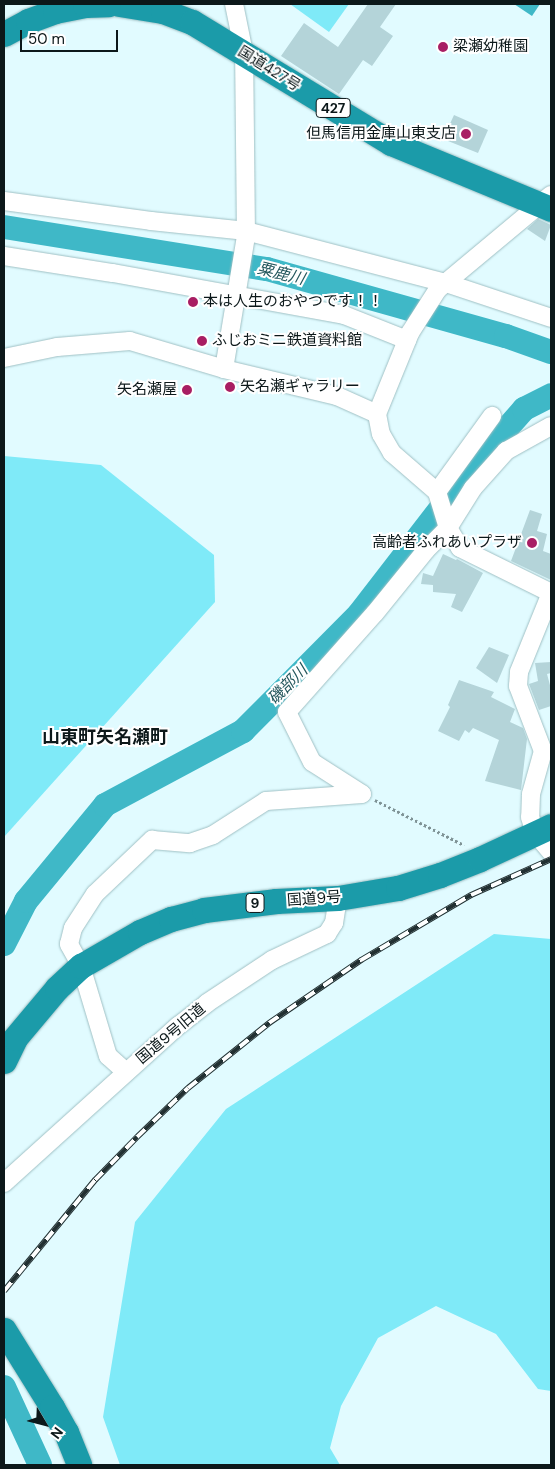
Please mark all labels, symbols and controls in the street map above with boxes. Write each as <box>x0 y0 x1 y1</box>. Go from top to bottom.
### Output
scale bar <box>22 20 120 52</box>
text: 50 m <box>28 29 65 49</box>
place label: 梁瀬幼稚園 <box>453 38 528 56</box>
marker: 梁瀬幼稚園 <box>437 41 449 53</box>
street label: 国道427号 <box>234 43 304 95</box>
road number: 427 <box>316 96 350 120</box>
place label: 但馬信用金庫山東支店 <box>306 125 456 143</box>
marker: 但馬信用金庫山東支店 <box>460 128 472 140</box>
water label: 粟鹿川 <box>255 259 307 289</box>
place label: 本は人生のおやつです！！ <box>203 293 383 311</box>
marker: 本は人生のおやつです！！ <box>187 296 199 308</box>
place label: ふじおミニ鉄道資料館 <box>212 332 362 350</box>
marker: ふじおミニ鉄道資料館 <box>196 335 208 347</box>
place label: 矢名瀬ギャラリー <box>240 378 360 396</box>
place label: 矢名瀬屋 <box>117 381 177 399</box>
marker: 矢名瀬ギャラリー <box>224 381 236 393</box>
marker: 矢名瀬屋 <box>181 384 193 396</box>
place label: 高齢者ふれあいプラザ <box>372 534 522 552</box>
marker: 高齢者ふれあいプラザ <box>526 537 538 549</box>
water label: 磯部川 <box>264 661 312 709</box>
district label: 山東町矢名瀬町 <box>42 726 168 748</box>
street label: 国道9号 <box>286 888 342 910</box>
road number: 9 <box>245 891 265 914</box>
street label: 国道9号旧道 <box>133 1000 209 1068</box>
north arrow <box>20 1399 70 1449</box>
text: N <box>47 1424 67 1443</box>

